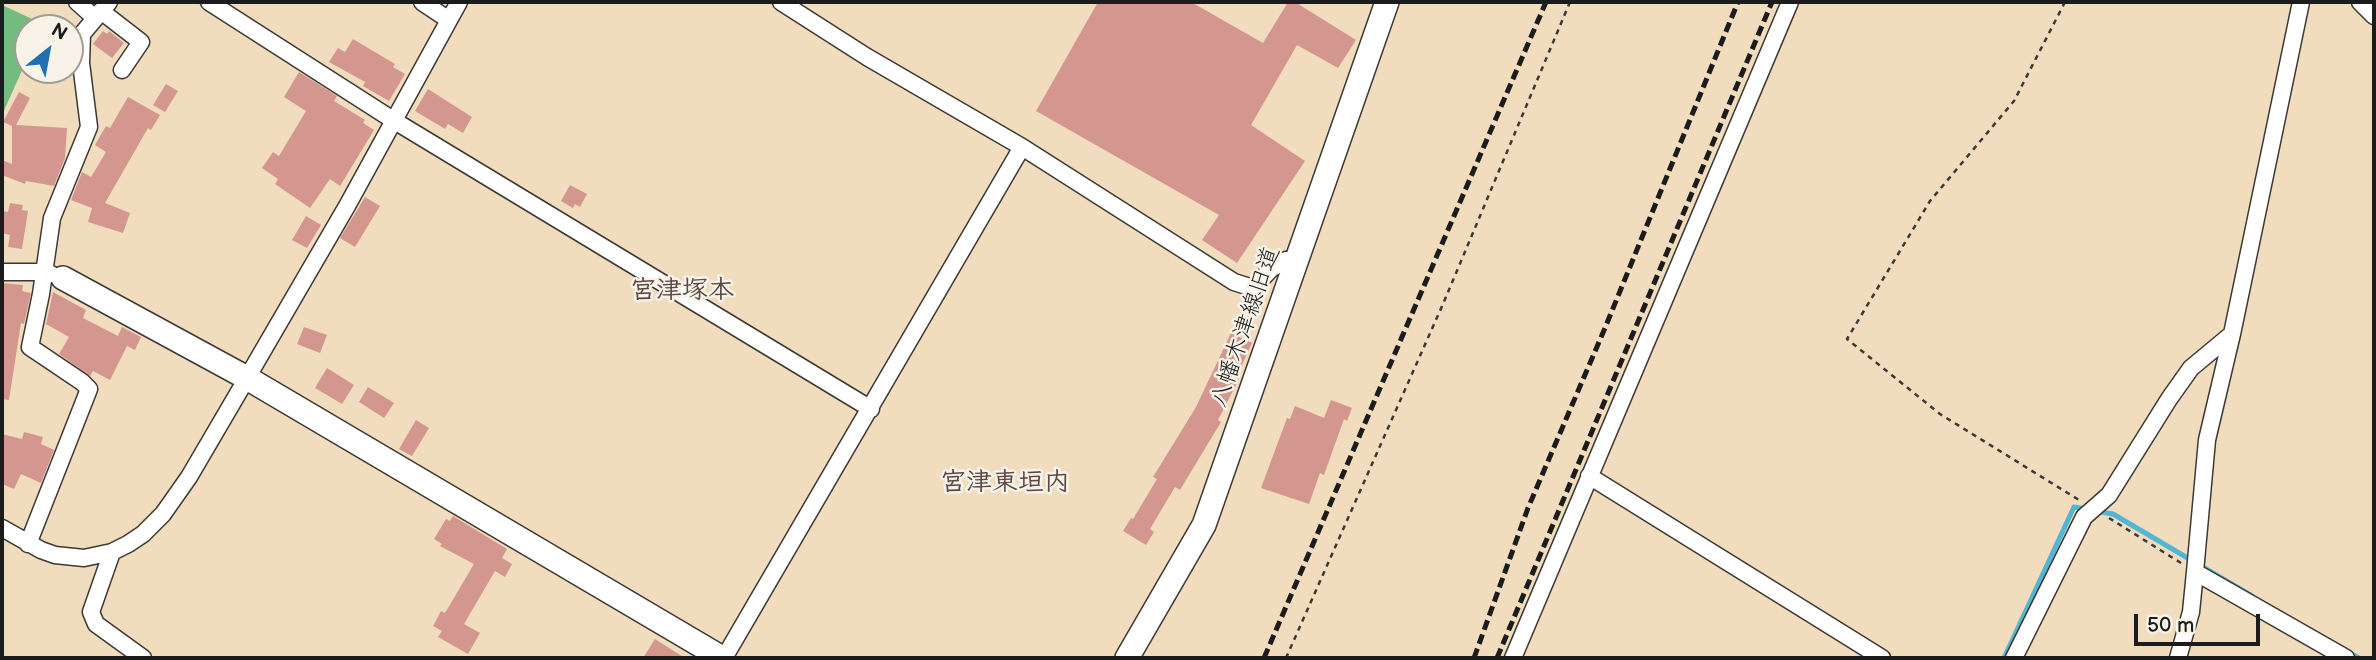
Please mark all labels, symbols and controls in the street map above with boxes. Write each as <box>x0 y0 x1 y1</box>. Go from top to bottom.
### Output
north arrow <box>14 14 84 84</box>
text: N <box>47 19 71 46</box>
street label: 八幡木津線旧道 <box>1205 243 1287 411</box>
district label: 宮津塚本 <box>630 275 734 307</box>
district label: 宮津東垣内 <box>940 467 1070 499</box>
scale bar <box>2138 600 2264 644</box>
text: 50 m <box>2147 613 2194 638</box>

